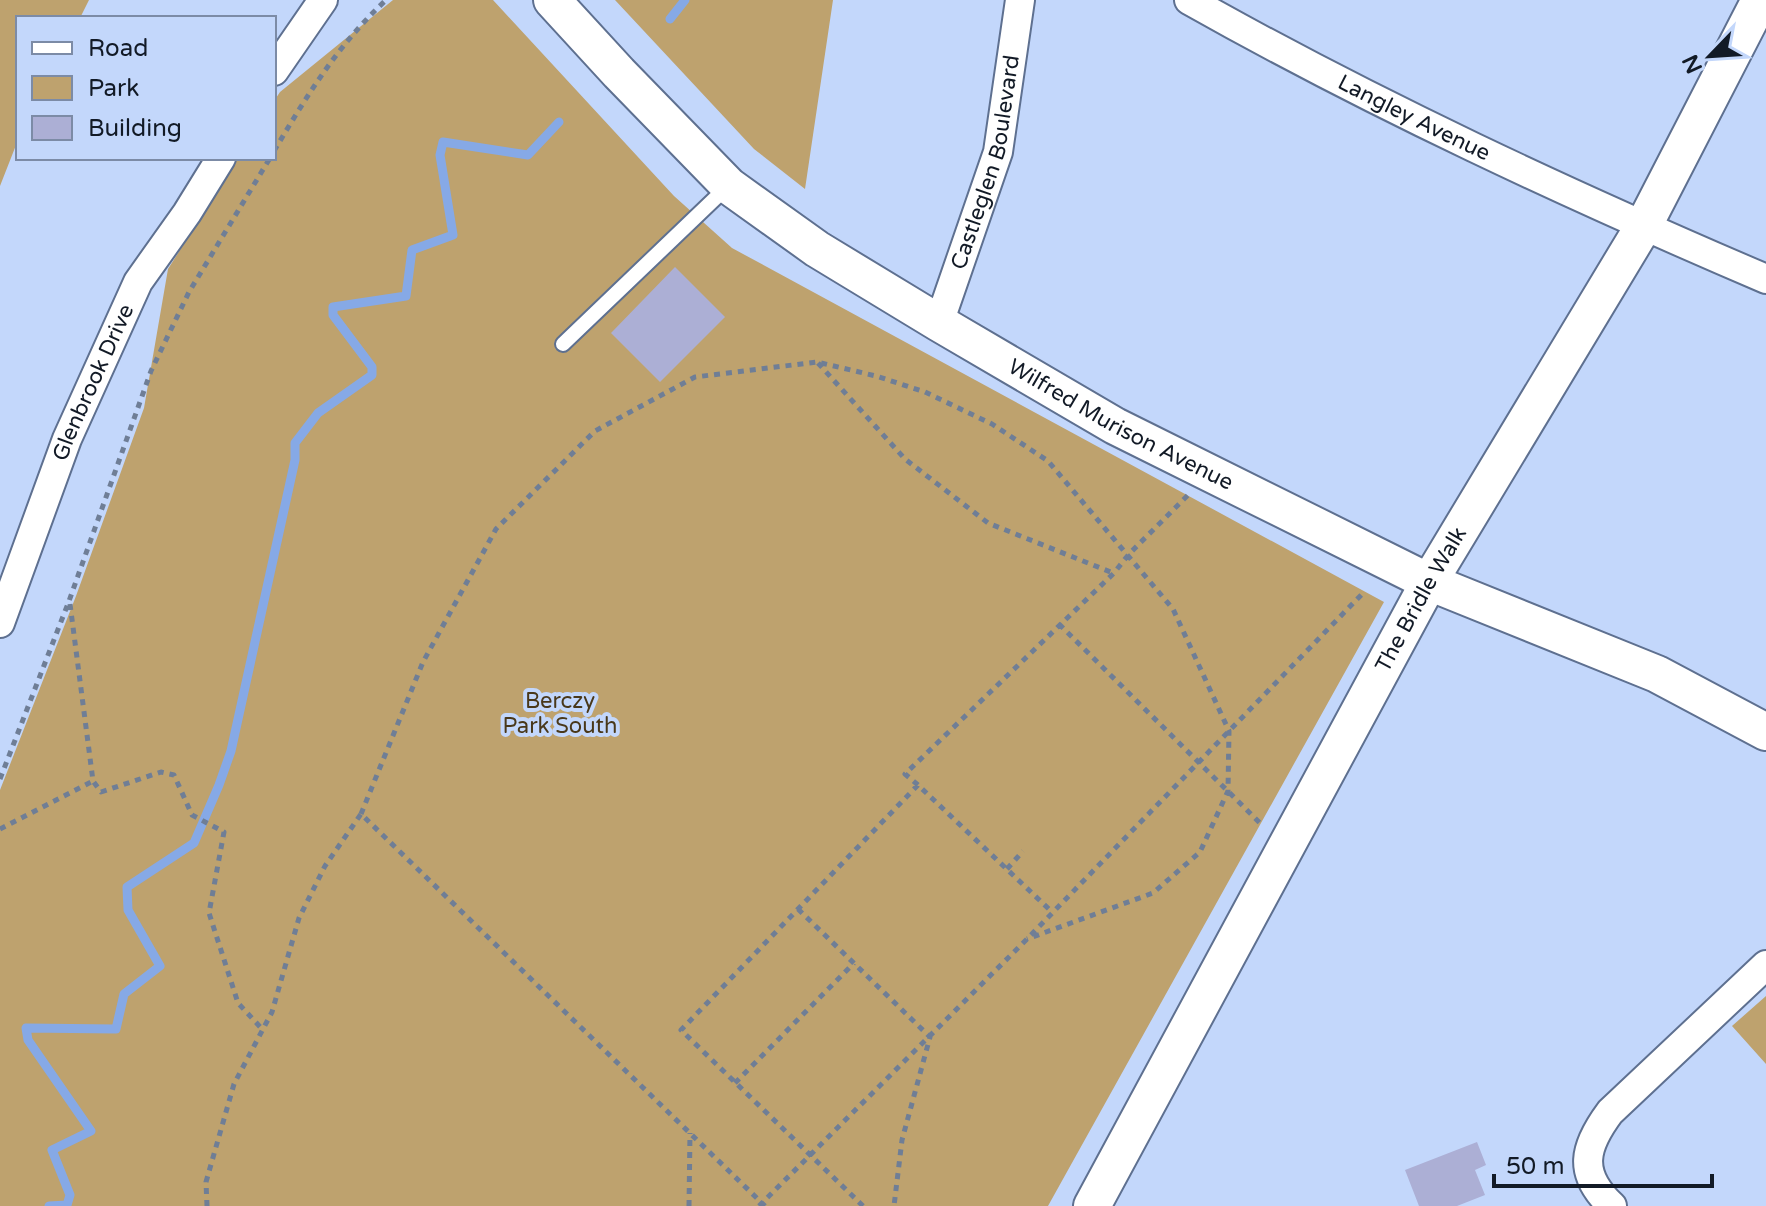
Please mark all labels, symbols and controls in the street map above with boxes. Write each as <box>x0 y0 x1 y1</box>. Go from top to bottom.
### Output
legend <box>16 16 276 160</box>
north arrow <box>1670 16 1750 96</box>
text: Road <box>88 34 148 63</box>
text: N <box>1677 51 1708 78</box>
street label: Castleglen Boulevard <box>945 53 1025 273</box>
street label: Langley Avenue <box>1333 69 1494 166</box>
text: Park <box>88 74 139 103</box>
text: Building <box>88 114 182 143</box>
street label: Glenbrook Drive <box>47 300 139 464</box>
street label: Wilfred Murison Avenue <box>1004 353 1237 496</box>
street label: The Bridle Walk <box>1370 522 1472 677</box>
park label: Berczy Park South <box>503 688 617 739</box>
scale bar <box>1494 1138 1712 1188</box>
text: 50 m <box>1506 1152 1564 1181</box>

